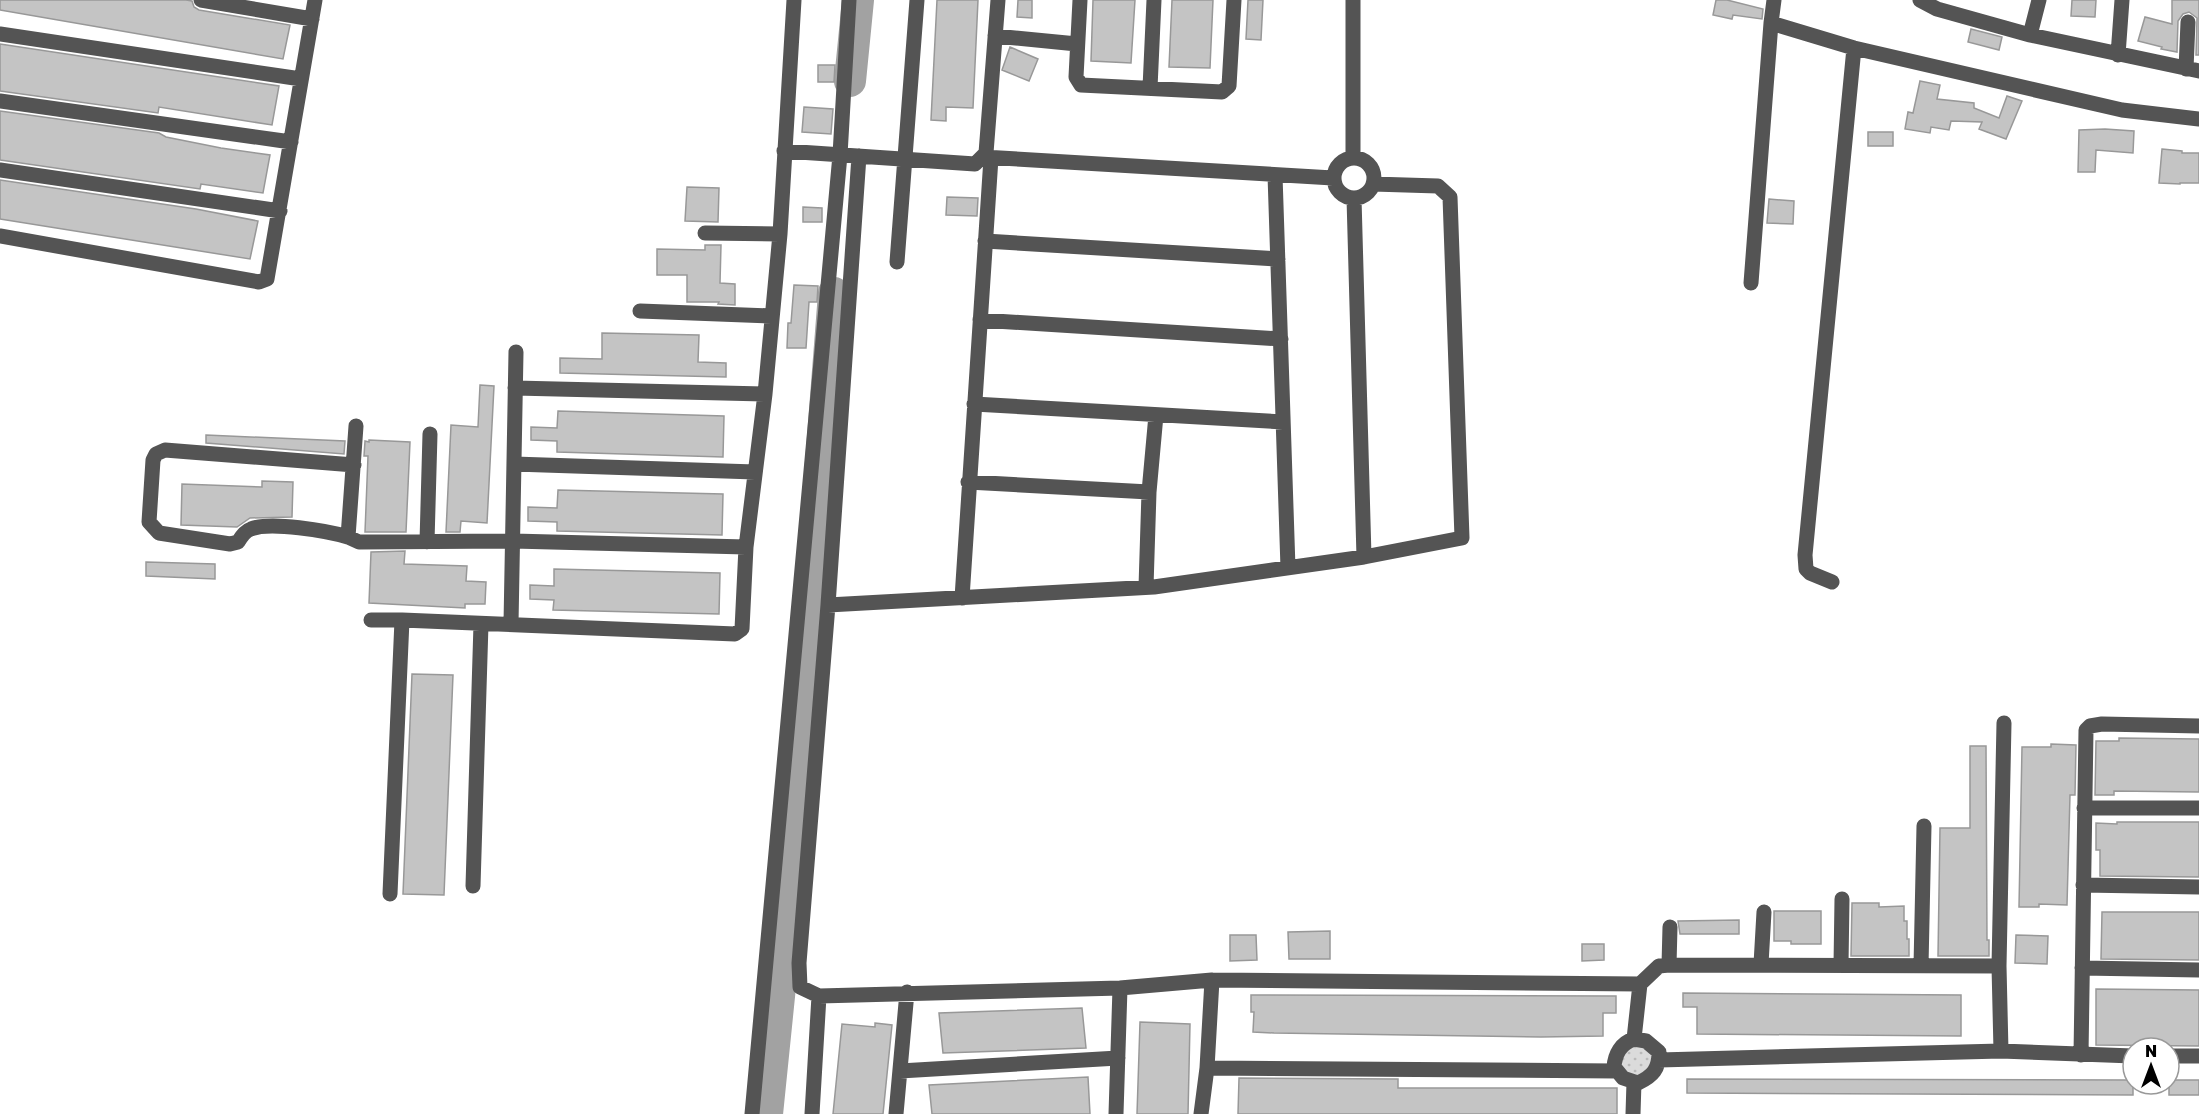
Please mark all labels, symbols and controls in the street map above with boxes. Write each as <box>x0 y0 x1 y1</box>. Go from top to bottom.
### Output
north arrow <box>2121 1036 2181 1096</box>
text: N <box>2145 1041 2157 1061</box>

